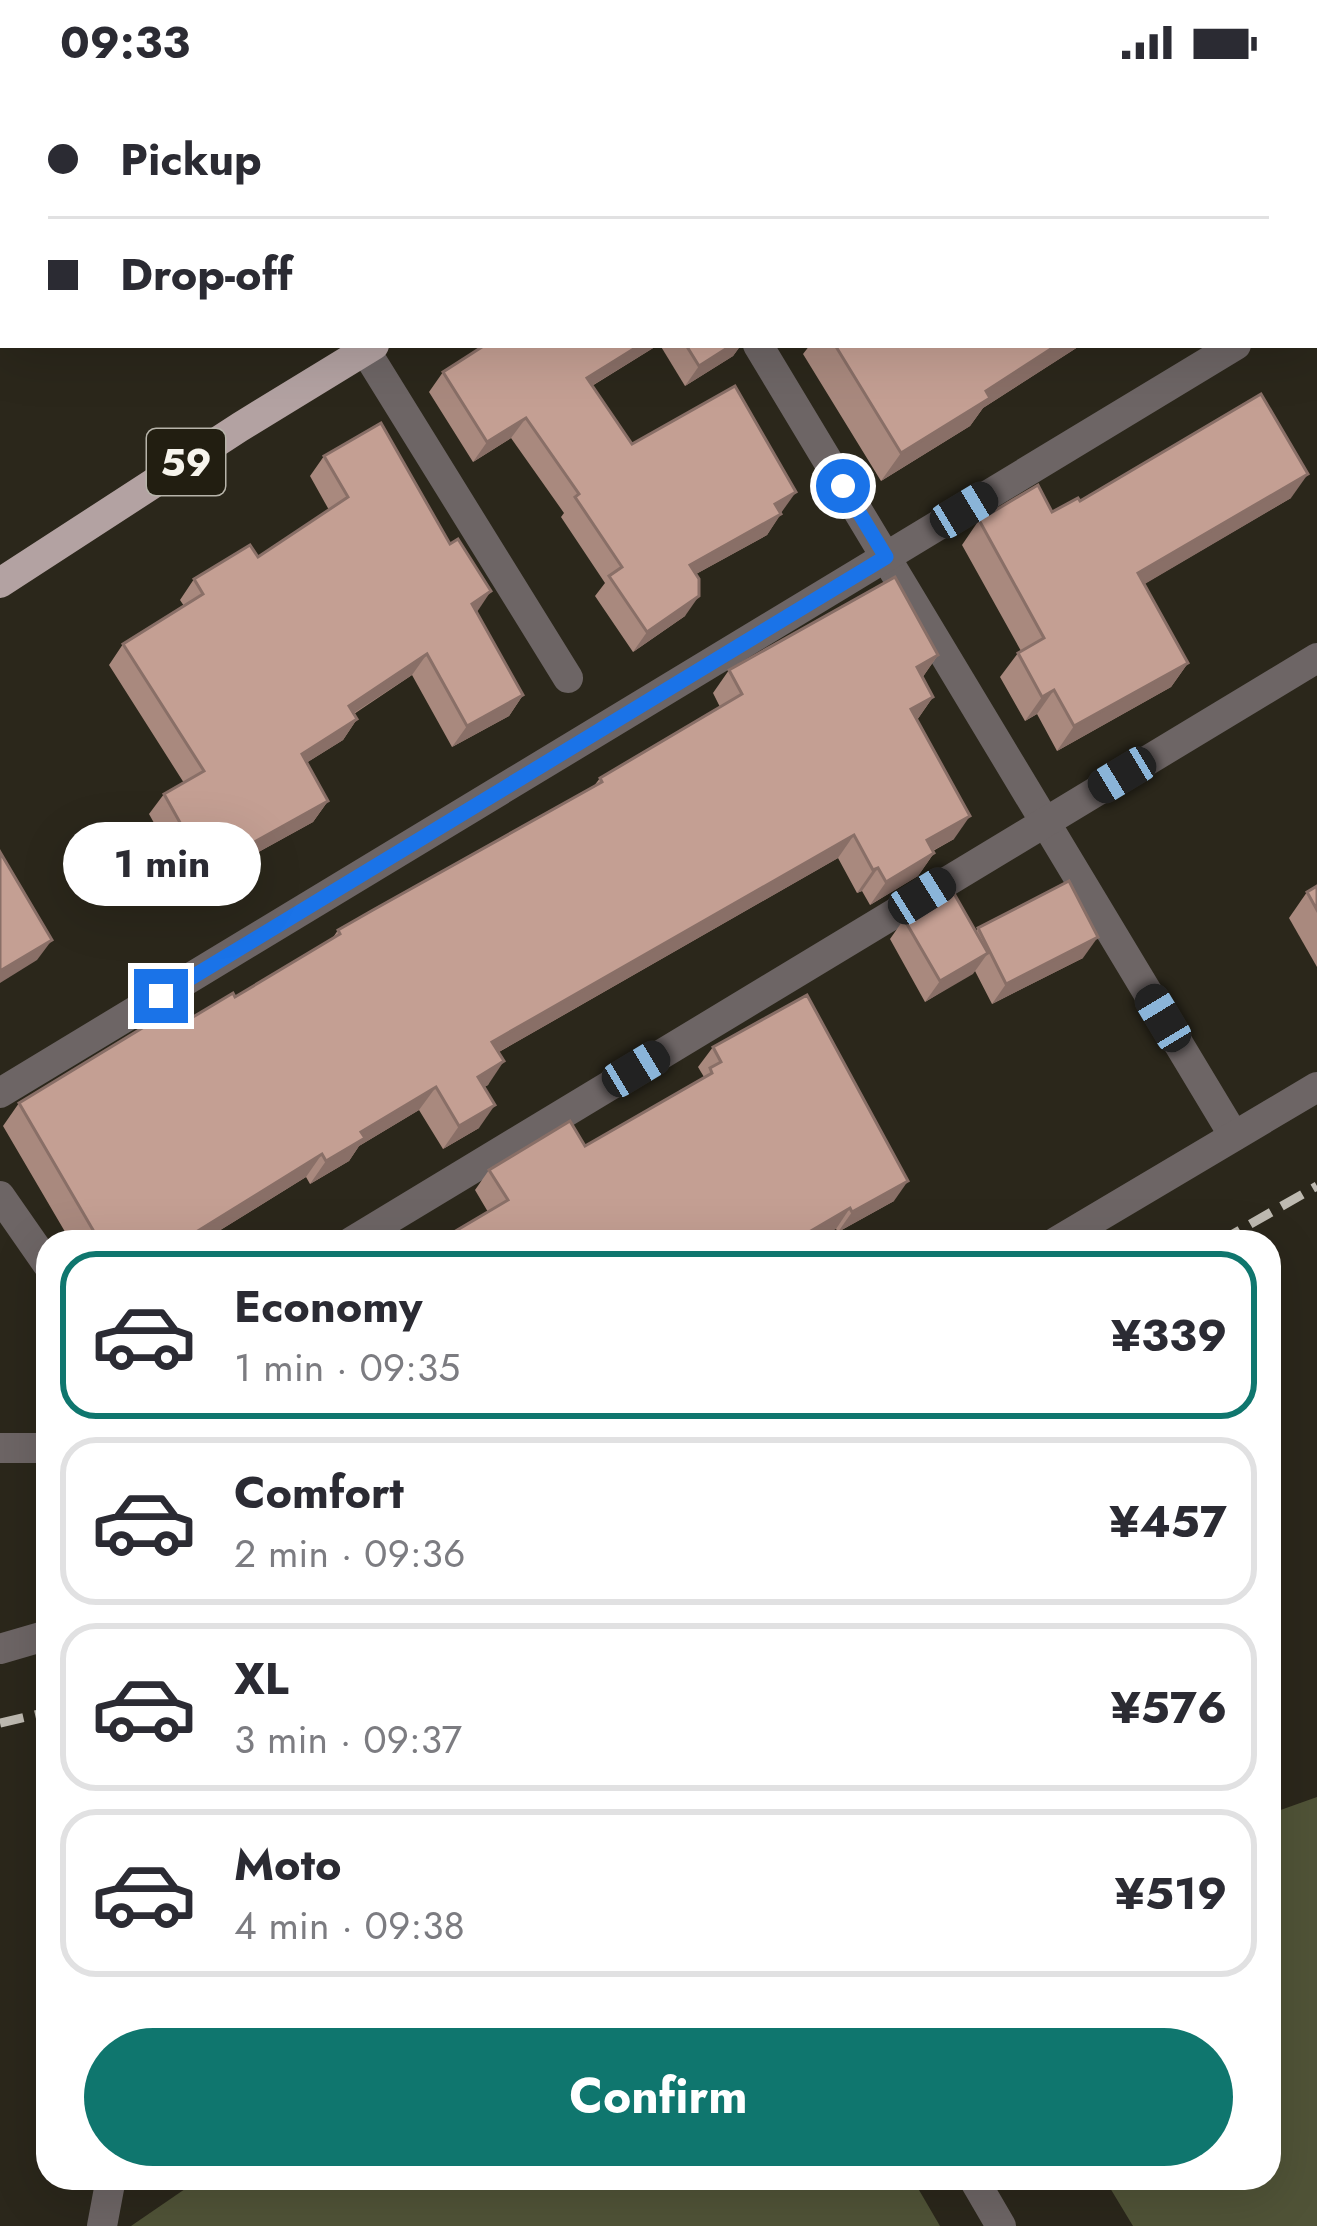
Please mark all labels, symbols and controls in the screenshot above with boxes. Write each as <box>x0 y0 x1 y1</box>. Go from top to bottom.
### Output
text: 09:33 <box>60 10 190 75</box>
text: Pickup <box>120 127 262 192</box>
text: Drop-off <box>120 242 293 307</box>
road number: 59 <box>147 429 225 495</box>
route start <box>816 459 870 513</box>
car <box>924 476 1004 544</box>
car <box>1082 741 1162 809</box>
callout: 1 min <box>62 822 260 906</box>
text: 1 min <box>114 835 210 892</box>
car <box>882 862 962 930</box>
route end <box>134 969 188 1023</box>
car <box>1129 978 1197 1058</box>
car <box>596 1035 676 1103</box>
text: Economy <box>234 1274 422 1339</box>
icon: car <box>90 1281 198 1389</box>
text: ¥339 <box>1111 1303 1227 1368</box>
text: 1 min · 09:35 <box>234 1339 460 1396</box>
text: Comfort <box>234 1460 404 1525</box>
icon: car <box>90 1467 198 1575</box>
text: ¥457 <box>1109 1489 1227 1554</box>
text: 2 min · 09:36 <box>234 1525 465 1582</box>
text: XL <box>234 1646 289 1711</box>
icon: car <box>90 1653 198 1761</box>
text: ¥576 <box>1111 1675 1227 1740</box>
text: 3 min · 09:37 <box>234 1711 462 1768</box>
text: Moto <box>234 1832 342 1897</box>
icon: car <box>90 1839 198 1947</box>
text: ¥519 <box>1115 1861 1227 1926</box>
text: 4 min · 09:38 <box>234 1897 465 1954</box>
button: Confirm <box>84 2028 1233 2166</box>

